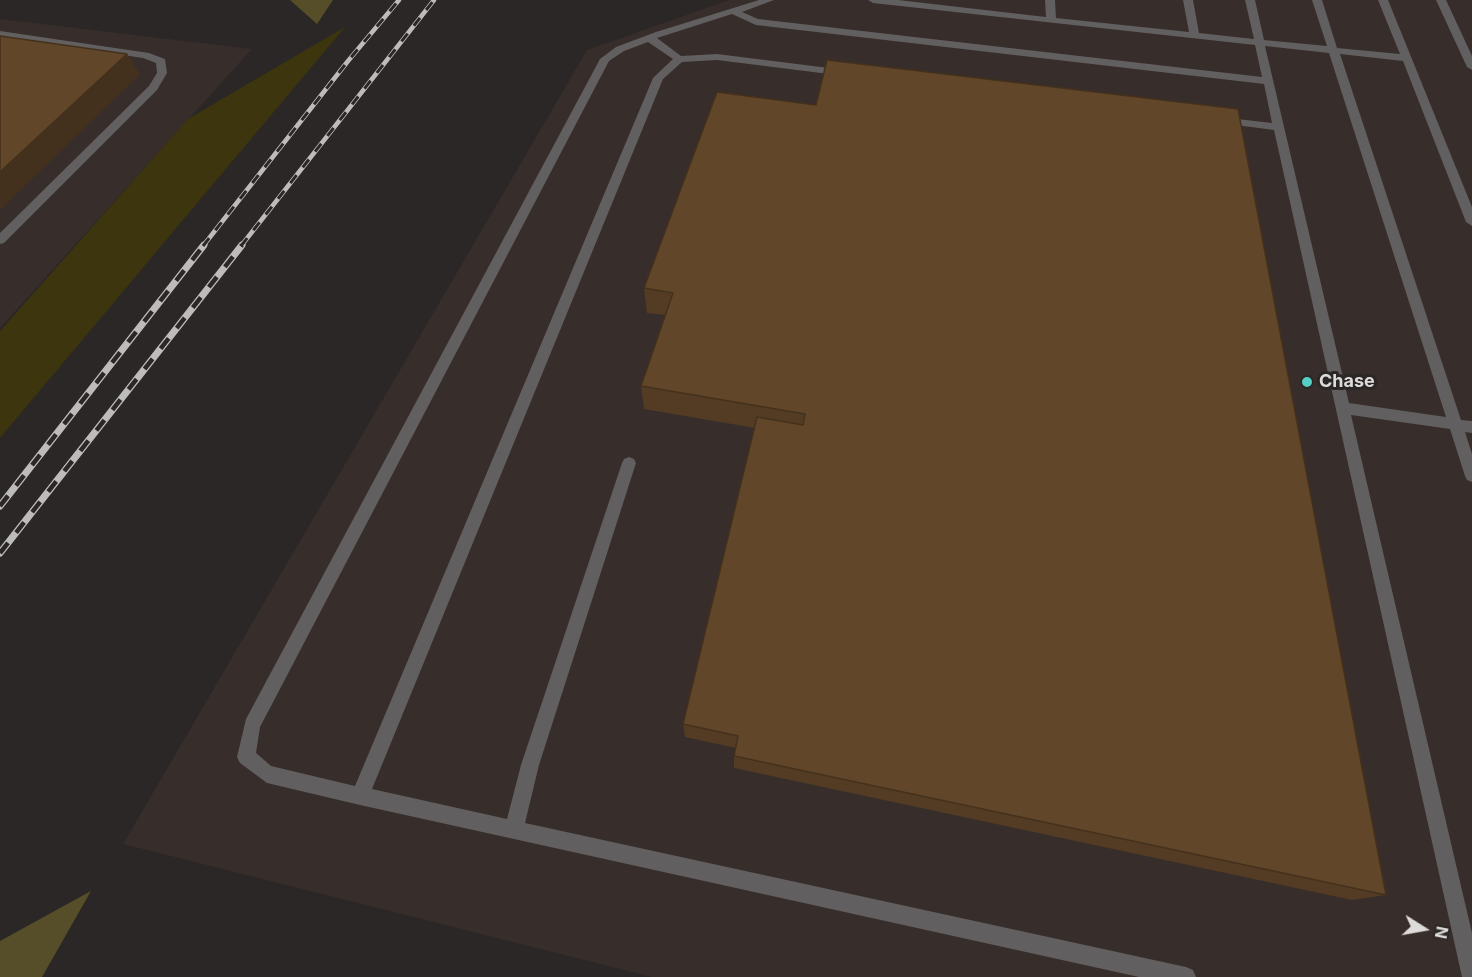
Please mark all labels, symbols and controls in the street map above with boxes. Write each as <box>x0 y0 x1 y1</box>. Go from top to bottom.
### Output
place label: Chase <box>1319 371 1375 393</box>
marker: Chase <box>1300 375 1314 389</box>
north arrow <box>1394 899 1454 959</box>
text: N <box>1431 925 1453 940</box>

